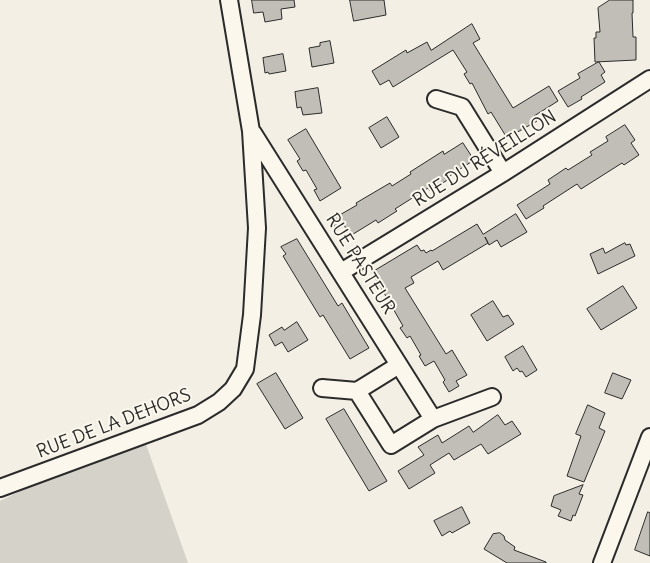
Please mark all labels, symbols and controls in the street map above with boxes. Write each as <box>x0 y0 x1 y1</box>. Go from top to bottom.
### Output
street label: RUE DU RÉVEILLON <box>409 106 561 212</box>
street label: RUE PASTEUR <box>321 210 399 318</box>
street label: RUE DE LA DEHORS <box>34 385 194 463</box>

